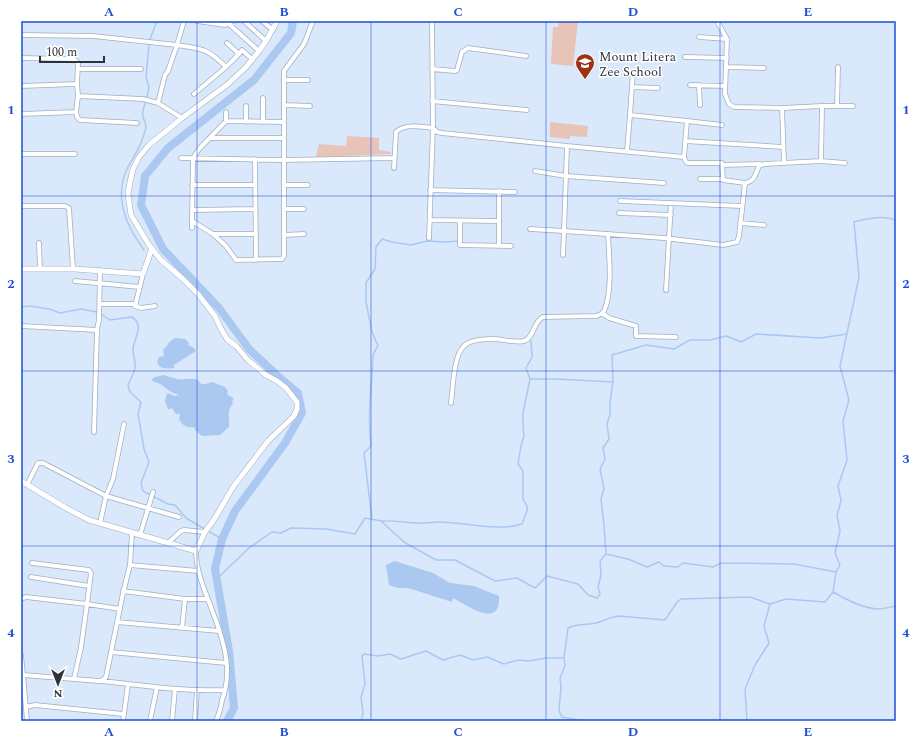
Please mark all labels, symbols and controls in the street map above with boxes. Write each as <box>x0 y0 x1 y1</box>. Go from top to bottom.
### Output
text: A <box>104 2 114 22</box>
text: B <box>279 2 289 22</box>
text: C <box>453 2 463 22</box>
text: D <box>628 2 638 22</box>
text: E <box>804 2 813 22</box>
scale bar <box>40 38 104 64</box>
text: 100 m <box>46 43 77 62</box>
place label: Mount Litera Zee School <box>599 47 677 82</box>
school or university icon: Mount Litera Zee School <box>574 52 596 80</box>
text: 1 <box>7 100 15 120</box>
text: 1 <box>902 100 910 120</box>
text: 2 <box>7 274 15 294</box>
text: 2 <box>902 274 910 294</box>
text: 3 <box>7 449 15 469</box>
text: 3 <box>902 449 910 469</box>
text: 4 <box>7 623 15 643</box>
text: 4 <box>902 623 910 643</box>
north arrow <box>38 664 78 704</box>
text: N <box>53 685 62 702</box>
text: A <box>104 722 114 742</box>
text: B <box>279 722 289 742</box>
text: C <box>453 722 463 742</box>
text: D <box>628 722 638 742</box>
text: E <box>804 722 813 742</box>

